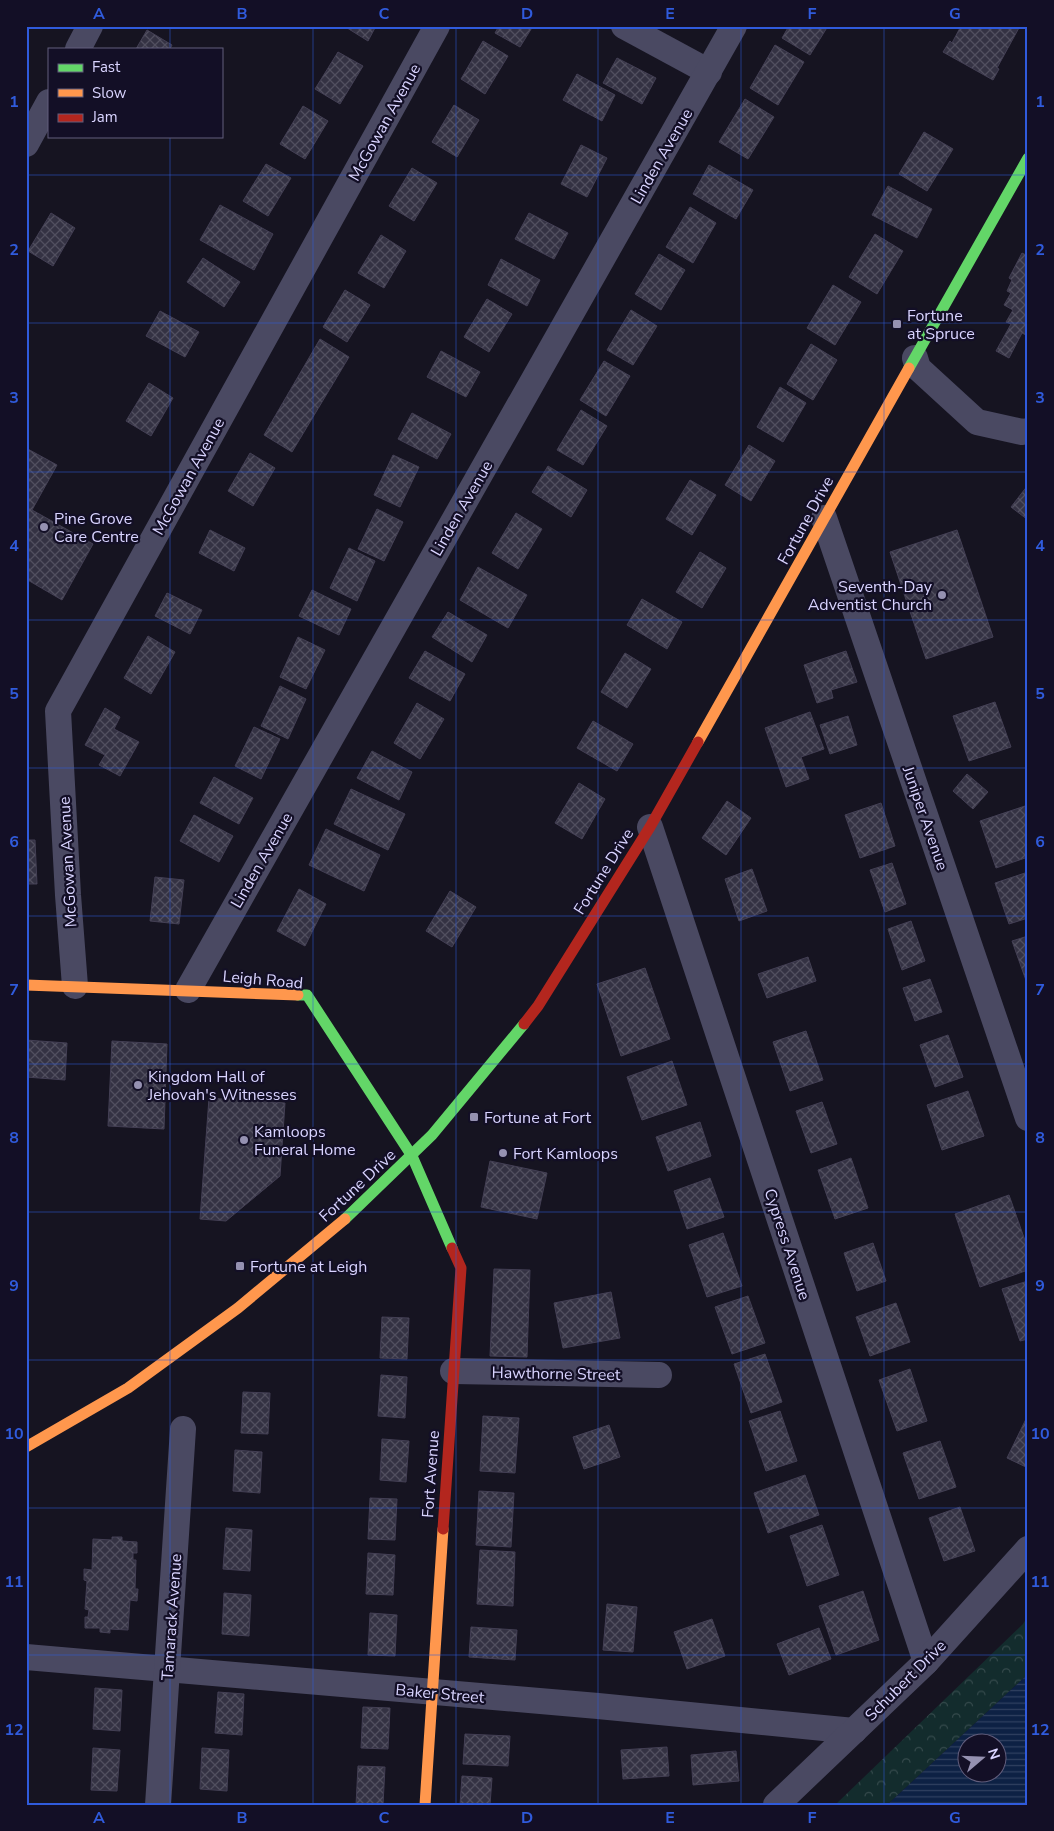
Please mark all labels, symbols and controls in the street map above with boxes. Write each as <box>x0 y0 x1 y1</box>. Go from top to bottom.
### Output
text: A <box>93 3 105 25</box>
text: B <box>236 3 248 25</box>
text: C <box>379 3 390 25</box>
text: D <box>521 3 533 25</box>
text: E <box>665 3 675 25</box>
text: F <box>808 3 817 25</box>
text: G <box>949 3 961 25</box>
legend <box>48 48 222 138</box>
text: Fast <box>92 57 121 77</box>
street label: McGowan Avenue <box>344 60 426 185</box>
text: Slow <box>92 83 127 103</box>
text: 1 <box>9 91 19 113</box>
text: 1 <box>1035 91 1045 113</box>
street label: Linden Avenue <box>626 105 698 208</box>
text: Jam <box>91 107 118 127</box>
text: 2 <box>9 239 19 261</box>
text: 2 <box>1035 239 1045 261</box>
place label: Fortune at Spruce <box>907 305 975 345</box>
marker: Fortune at Spruce <box>891 318 903 330</box>
text: 3 <box>9 387 19 409</box>
text: 3 <box>1035 387 1045 409</box>
street label: McGowan Avenue <box>148 414 230 539</box>
street label: Linden Avenue <box>426 457 498 560</box>
street label: Fortune Drive <box>773 472 839 569</box>
place label: Pine Grove Care Centre <box>54 508 139 548</box>
marker: Pine Grove Care Centre <box>38 521 50 533</box>
text: 4 <box>9 535 19 557</box>
text: 4 <box>1035 535 1045 557</box>
place label: Seventh-Day Adventist Church <box>808 576 933 616</box>
marker: Seventh-Day Adventist Church <box>936 589 948 601</box>
text: 5 <box>9 683 19 705</box>
text: 5 <box>1035 683 1045 705</box>
street label: Juniper Avenue <box>897 762 953 873</box>
street label: McGowan Avenue <box>54 796 82 928</box>
street label: Linden Avenue <box>226 809 298 912</box>
street label: Fortune Drive <box>569 824 639 919</box>
text: 6 <box>9 831 19 853</box>
text: 6 <box>1035 831 1045 853</box>
street label: Leigh Road <box>222 966 304 994</box>
text: 7 <box>9 979 19 1001</box>
text: 7 <box>1035 979 1045 1001</box>
place label: Kingdom Hall of Jehovah's Witnesses <box>147 1066 297 1106</box>
marker: Kingdom Hall of Jehovah's Witnesses <box>132 1079 144 1091</box>
place label: Fortune at Fort <box>484 1107 591 1129</box>
marker: Fortune at Fort <box>468 1111 480 1123</box>
place label: Kamloops Funeral Home <box>254 1121 355 1161</box>
text: 8 <box>9 1127 19 1149</box>
text: 8 <box>1035 1127 1045 1149</box>
marker: Kamloops Funeral Home <box>238 1134 250 1146</box>
place label: Fort Kamloops <box>513 1143 618 1165</box>
street label: Fortune Drive <box>314 1144 401 1227</box>
marker: Fort Kamloops <box>497 1147 509 1159</box>
street label: Cypress Avenue <box>759 1186 815 1303</box>
place label: Fortune at Leigh <box>250 1256 367 1278</box>
marker: Fortune at Leigh <box>234 1260 246 1272</box>
text: 9 <box>9 1275 19 1297</box>
text: 9 <box>1035 1275 1045 1297</box>
street label: Hawthorne Street <box>491 1362 621 1386</box>
text: 10 <box>4 1423 24 1445</box>
text: 10 <box>1030 1423 1050 1445</box>
street label: Fort Avenue <box>417 1430 445 1519</box>
street label: Tamarack Avenue <box>157 1553 187 1681</box>
text: 11 <box>4 1571 24 1593</box>
text: 11 <box>1030 1571 1050 1593</box>
street label: Schubert Drive <box>860 1635 951 1726</box>
street label: Baker Street <box>395 1679 486 1709</box>
text: 12 <box>4 1719 24 1741</box>
text: 12 <box>1030 1719 1050 1741</box>
north arrow <box>956 1734 1006 1784</box>
text: N <box>983 1746 1005 1762</box>
text: A <box>93 1807 105 1829</box>
text: B <box>236 1807 248 1829</box>
text: C <box>379 1807 390 1829</box>
text: D <box>521 1807 533 1829</box>
text: E <box>665 1807 675 1829</box>
text: F <box>808 1807 817 1829</box>
text: G <box>949 1807 961 1829</box>

